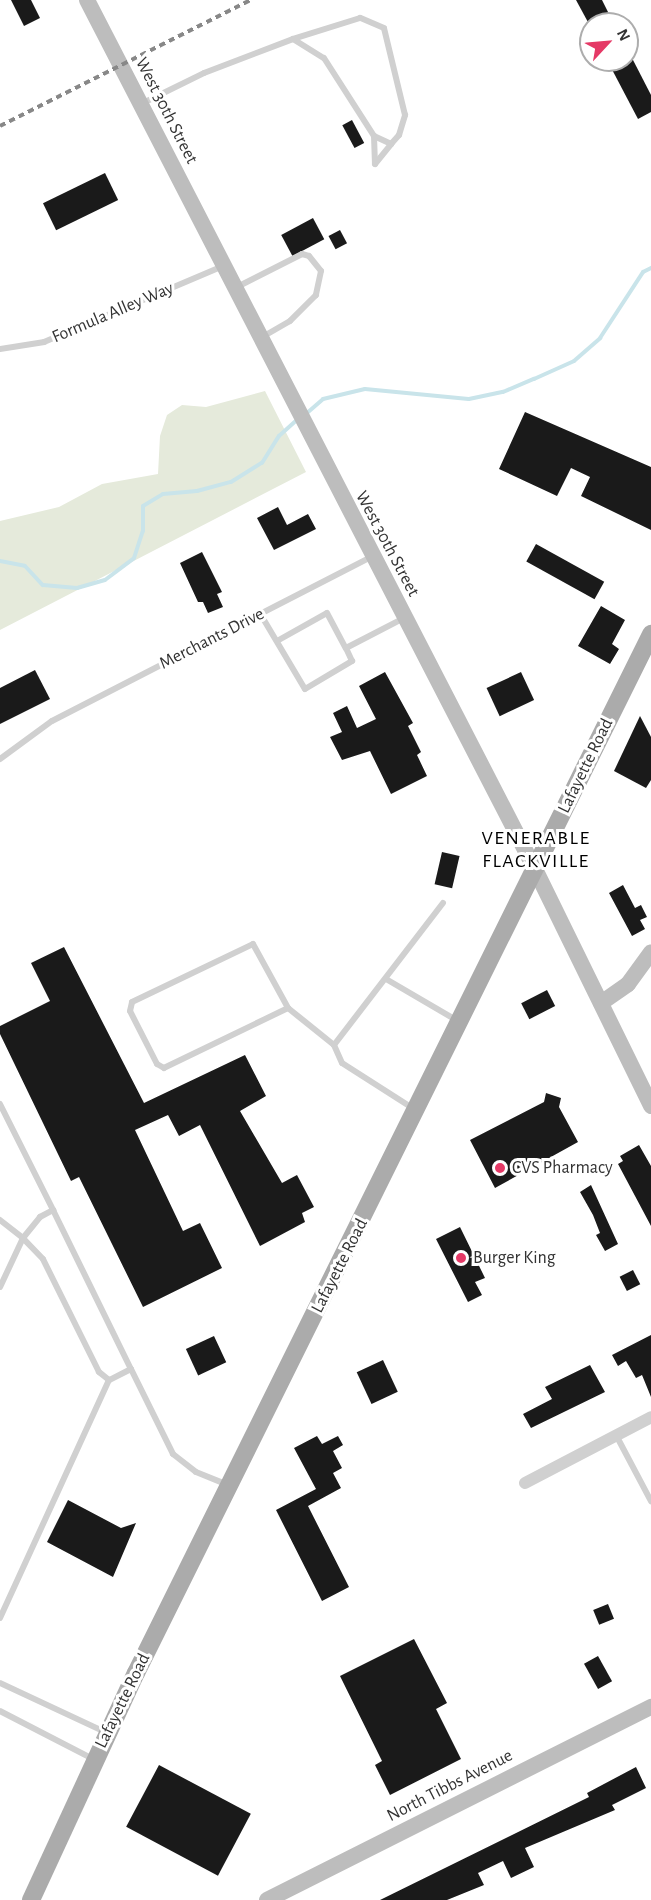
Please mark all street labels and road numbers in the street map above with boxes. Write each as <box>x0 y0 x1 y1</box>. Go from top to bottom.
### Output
street label: West 30th Street <box>130 54 202 168</box>
street label: Formula Alley Way <box>49 278 177 348</box>
street label: West 30th Street <box>350 488 424 600</box>
street label: Merchants Drive <box>156 603 268 675</box>
street label: Lafayette Road <box>554 715 618 817</box>
street label: Lafayette Road <box>307 1215 373 1317</box>
street label: Lafayette Road <box>91 1650 155 1752</box>
street label: North Tibbs Avenue <box>384 1745 516 1827</box>

